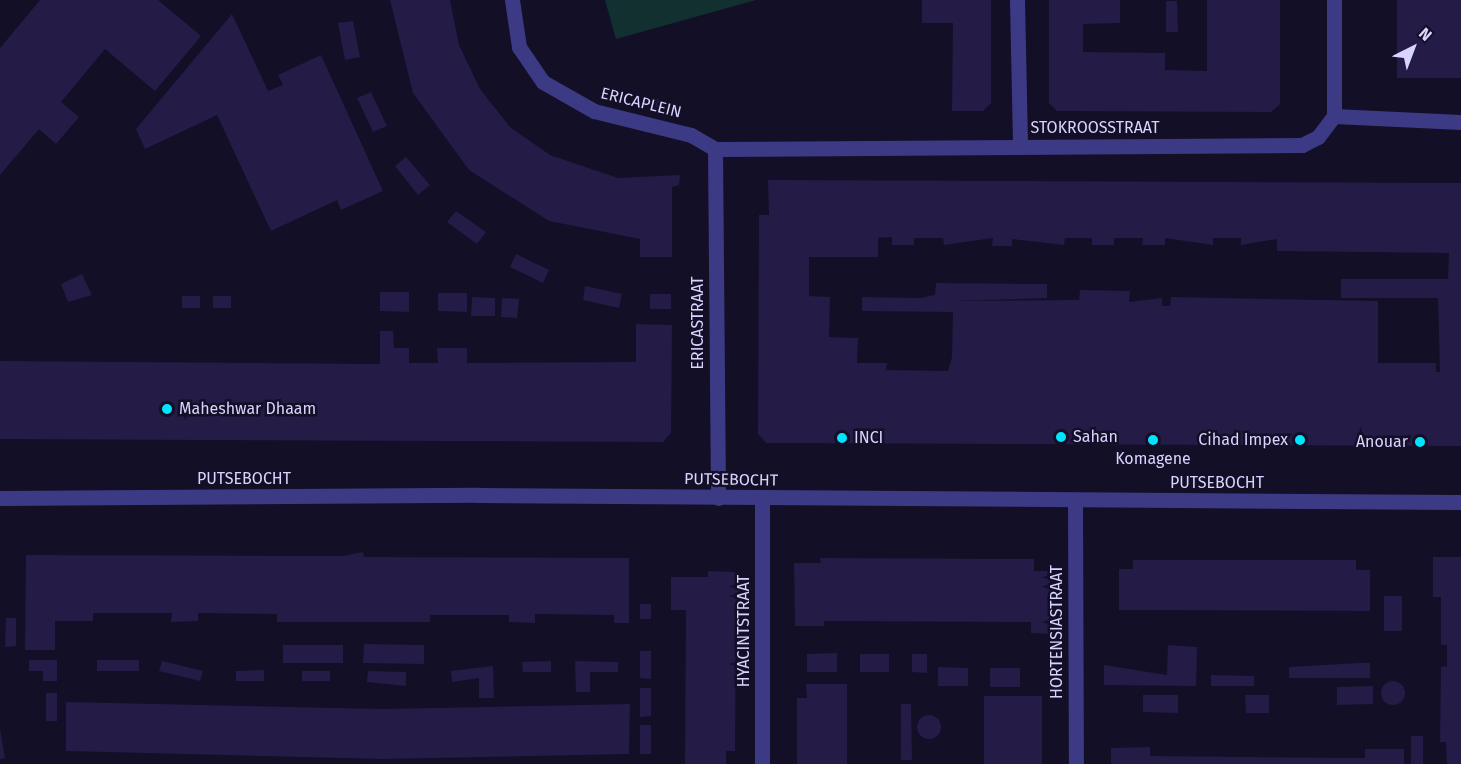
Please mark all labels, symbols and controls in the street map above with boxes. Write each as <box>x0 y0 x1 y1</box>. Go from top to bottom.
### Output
north arrow <box>1383 18 1443 78</box>
text: N <box>1415 24 1436 45</box>
street label: ERICAPLEIN <box>599 84 683 122</box>
street label: STOKROOSSTRAAT <box>1031 118 1159 138</box>
street label: ERICASTRAAT <box>688 276 708 370</box>
place label: Maheshwar Dhaam <box>179 399 316 419</box>
marker: Maheshwar Dhaam <box>160 402 174 416</box>
place label: Sahan <box>1073 427 1118 447</box>
place label: INCI <box>854 428 883 448</box>
marker: Sahan <box>1054 430 1068 444</box>
place label: Cihad Impex <box>1198 430 1288 450</box>
marker: INCI <box>835 431 849 445</box>
place label: Anouar <box>1356 432 1408 452</box>
marker: Komagene <box>1146 433 1160 447</box>
marker: Cihad Impex <box>1293 433 1307 447</box>
marker: Anouar <box>1413 435 1427 449</box>
place label: Komagene <box>1115 449 1191 469</box>
street label: PUTSEBOCHT <box>197 469 291 489</box>
street label: PUTSEBOCHT <box>684 470 778 490</box>
street label: PUTSEBOCHT <box>1170 473 1264 493</box>
street label: HORTENSIASTRAAT <box>1047 565 1067 699</box>
street label: HYACINTSTRAAT <box>734 575 754 687</box>

